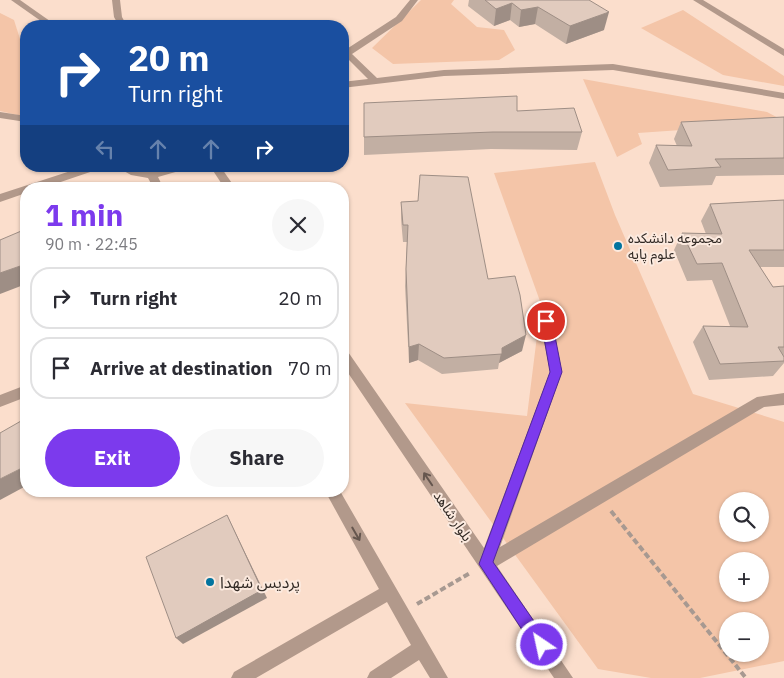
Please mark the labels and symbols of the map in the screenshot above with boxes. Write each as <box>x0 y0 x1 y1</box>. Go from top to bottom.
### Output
place label: مجموعه دانشکده علوم پایه <box>628 229 722 265</box>
marker: مجموعه دانشکده علوم پایه <box>612 240 624 252</box>
pin <box>525 300 567 342</box>
one-way arrow <box>423 472 433 486</box>
street label: بلوار شاهد <box>430 487 476 545</box>
one-way arrow <box>351 526 361 540</box>
place label: پردیس شهدا <box>220 572 300 593</box>
marker: پردیس شهدا <box>204 576 216 588</box>
position arrow <box>515 618 567 670</box>

